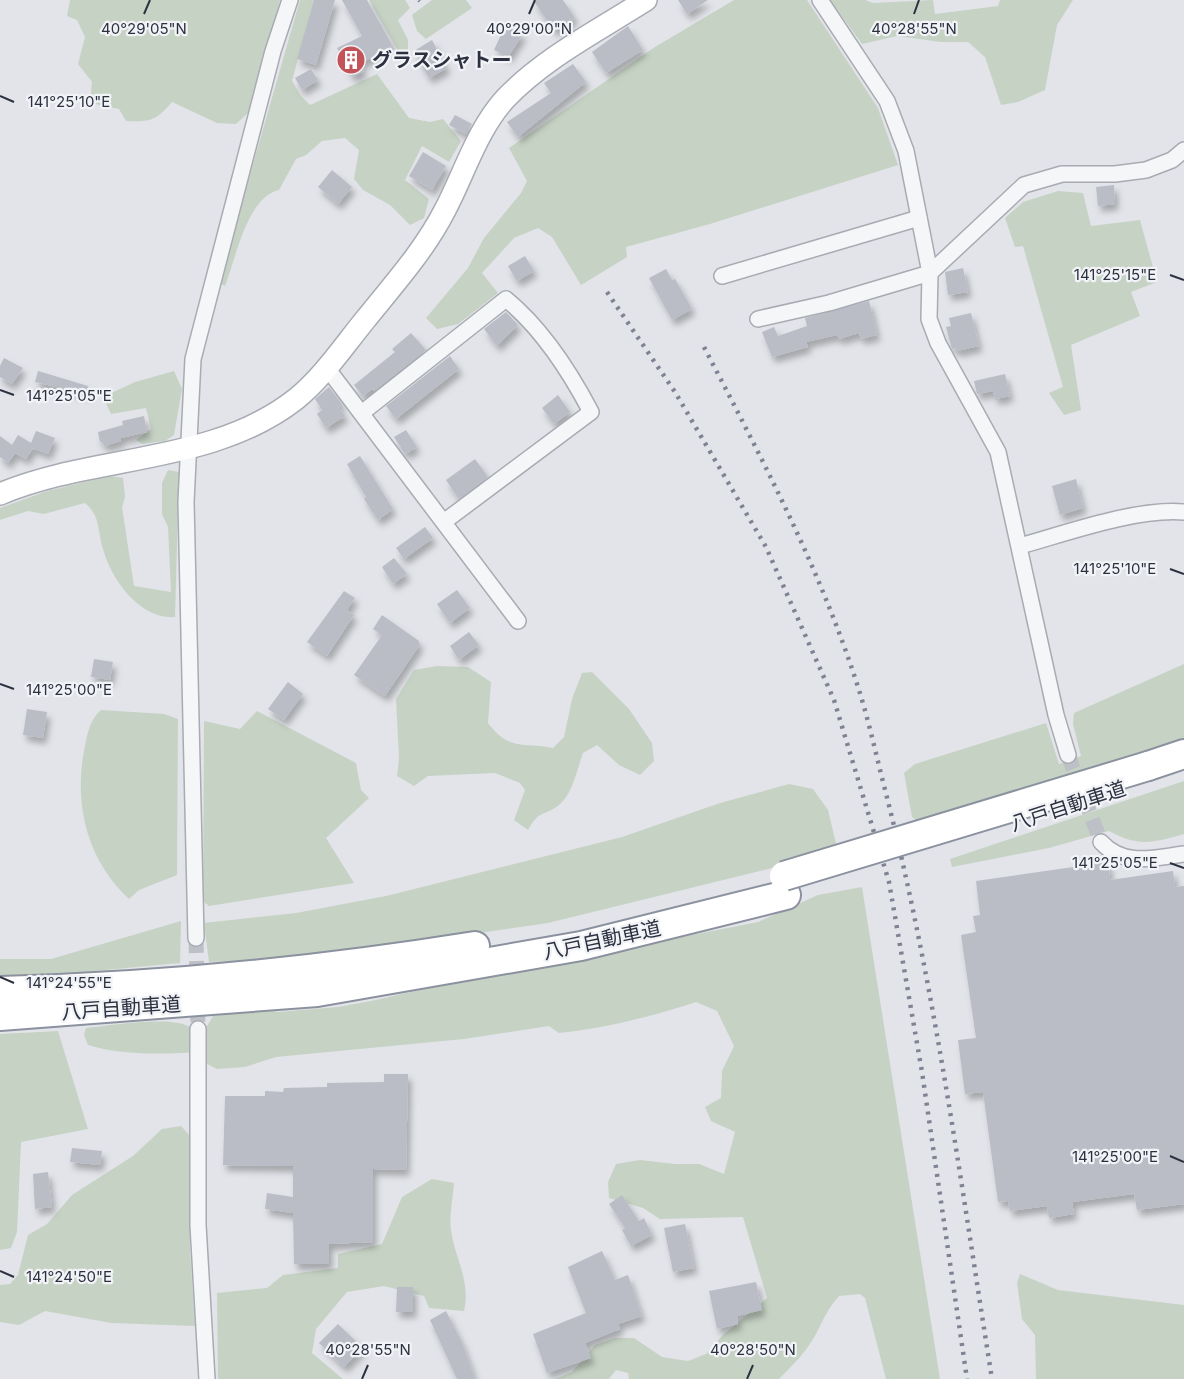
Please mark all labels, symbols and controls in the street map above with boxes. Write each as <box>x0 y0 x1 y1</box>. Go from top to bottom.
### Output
text: 40°29'05"N <box>101 19 187 38</box>
text: 40°29'00"N <box>486 19 572 38</box>
text: 40°28'55"N <box>871 19 957 38</box>
building icon: グラスシャトー <box>335 44 367 76</box>
place label: グラスシャトー <box>372 48 512 72</box>
text: 141°25'10"E <box>28 92 110 111</box>
text: 141°25'15"E <box>1074 265 1156 284</box>
text: 141°25'05"E <box>26 386 112 405</box>
text: 141°25'10"E <box>1074 559 1156 578</box>
text: 141°25'00"E <box>26 680 112 699</box>
street label: 八戸自動車道 <box>1007 776 1129 836</box>
text: 141°25'05"E <box>1072 853 1158 872</box>
street label: 八戸自動車道 <box>541 916 663 964</box>
text: 141°24'55"E <box>26 973 112 992</box>
street label: 八戸自動車道 <box>60 992 182 1024</box>
text: 141°25'00"E <box>1072 1147 1158 1166</box>
text: 141°24'50"E <box>26 1267 112 1286</box>
text: 40°28'55"N <box>325 1340 411 1359</box>
text: 40°28'50"N <box>710 1340 796 1359</box>

